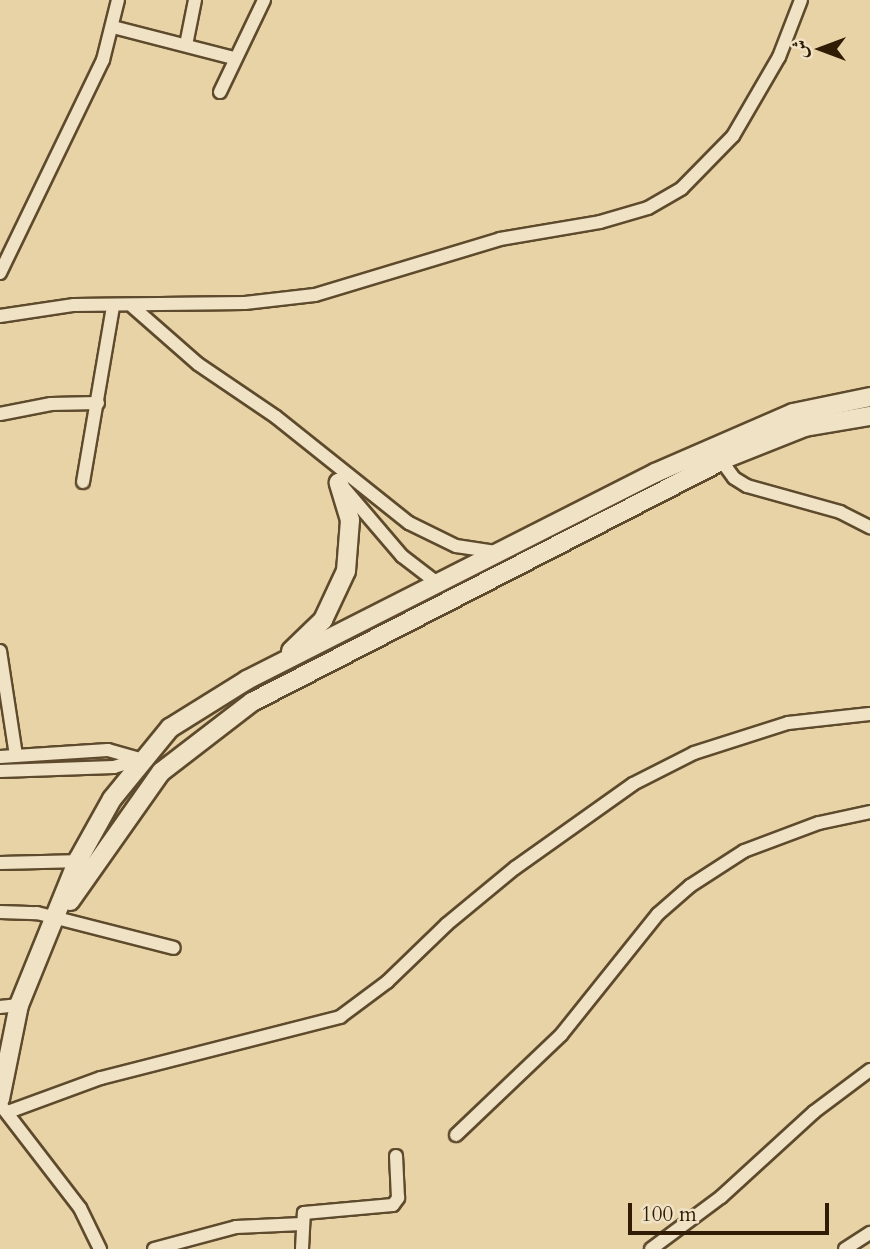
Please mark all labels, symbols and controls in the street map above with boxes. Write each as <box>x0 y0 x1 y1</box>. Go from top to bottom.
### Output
north arrow <box>786 14 856 84</box>
text: ش <box>787 40 813 58</box>
scale bar <box>632 1190 833 1234</box>
text: 100 m <box>641 1200 697 1229</box>

